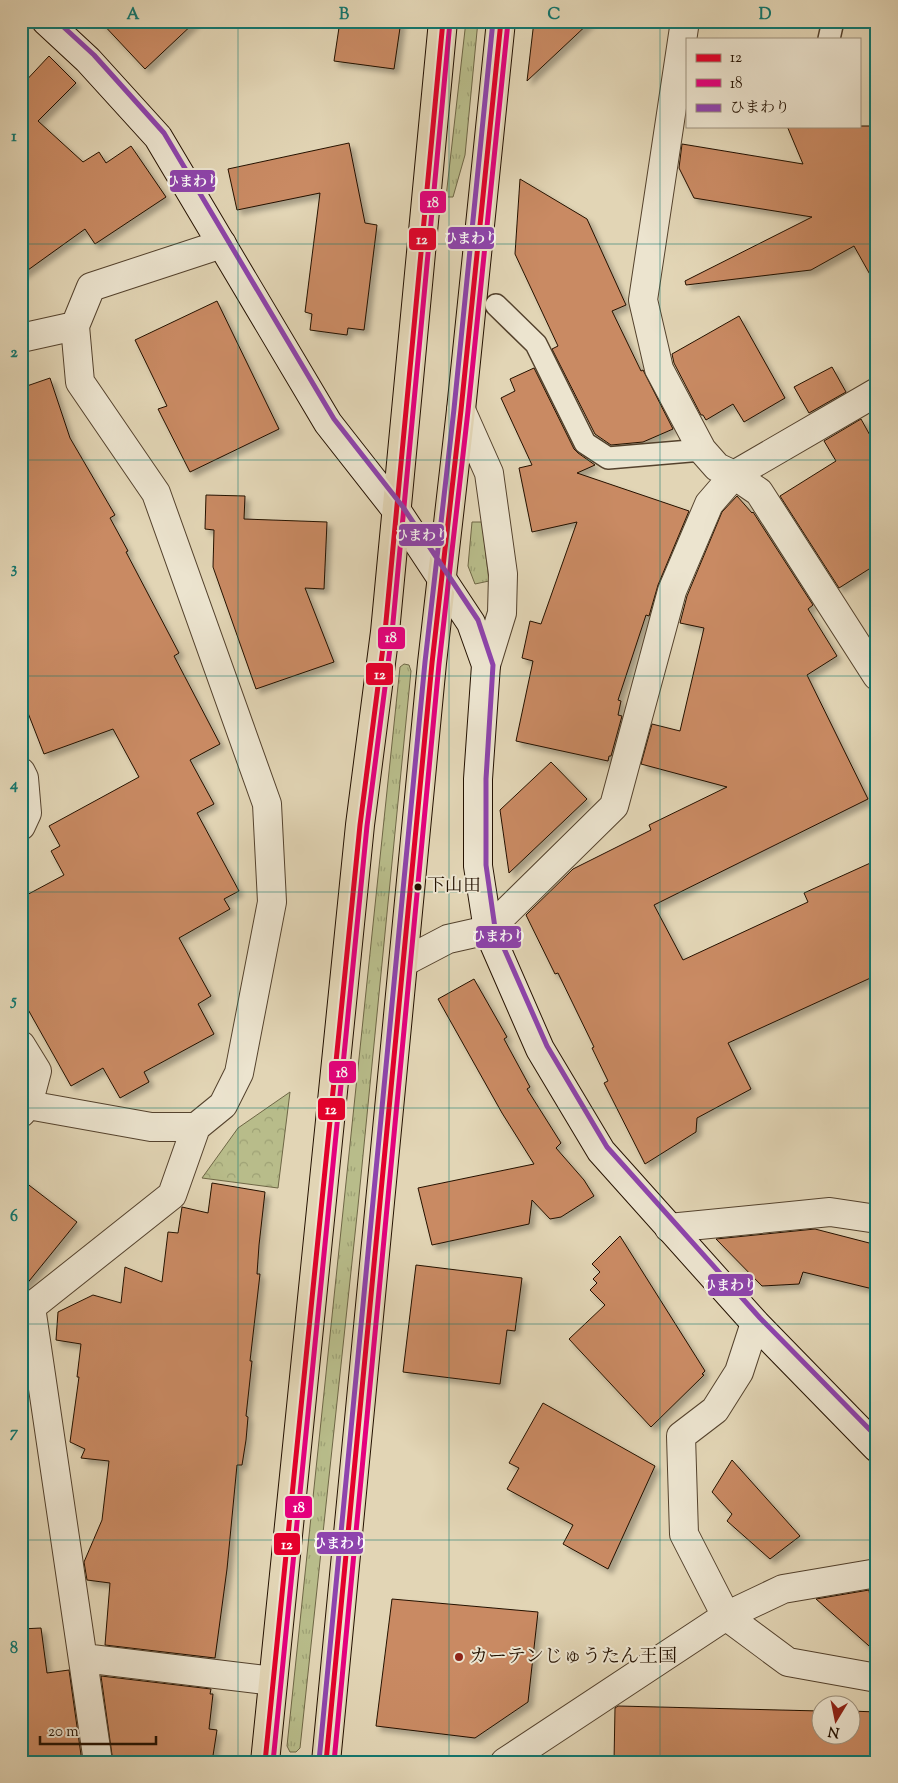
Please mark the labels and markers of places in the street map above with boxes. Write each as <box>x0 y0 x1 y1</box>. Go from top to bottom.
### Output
place label: 下山田 <box>427 874 481 900</box>
marker: 下山田 <box>413 882 423 892</box>
place label: カーテンじゅうたん王国 <box>469 1644 677 1671</box>
marker: カーテンじゅうたん王国 <box>453 1651 465 1663</box>

